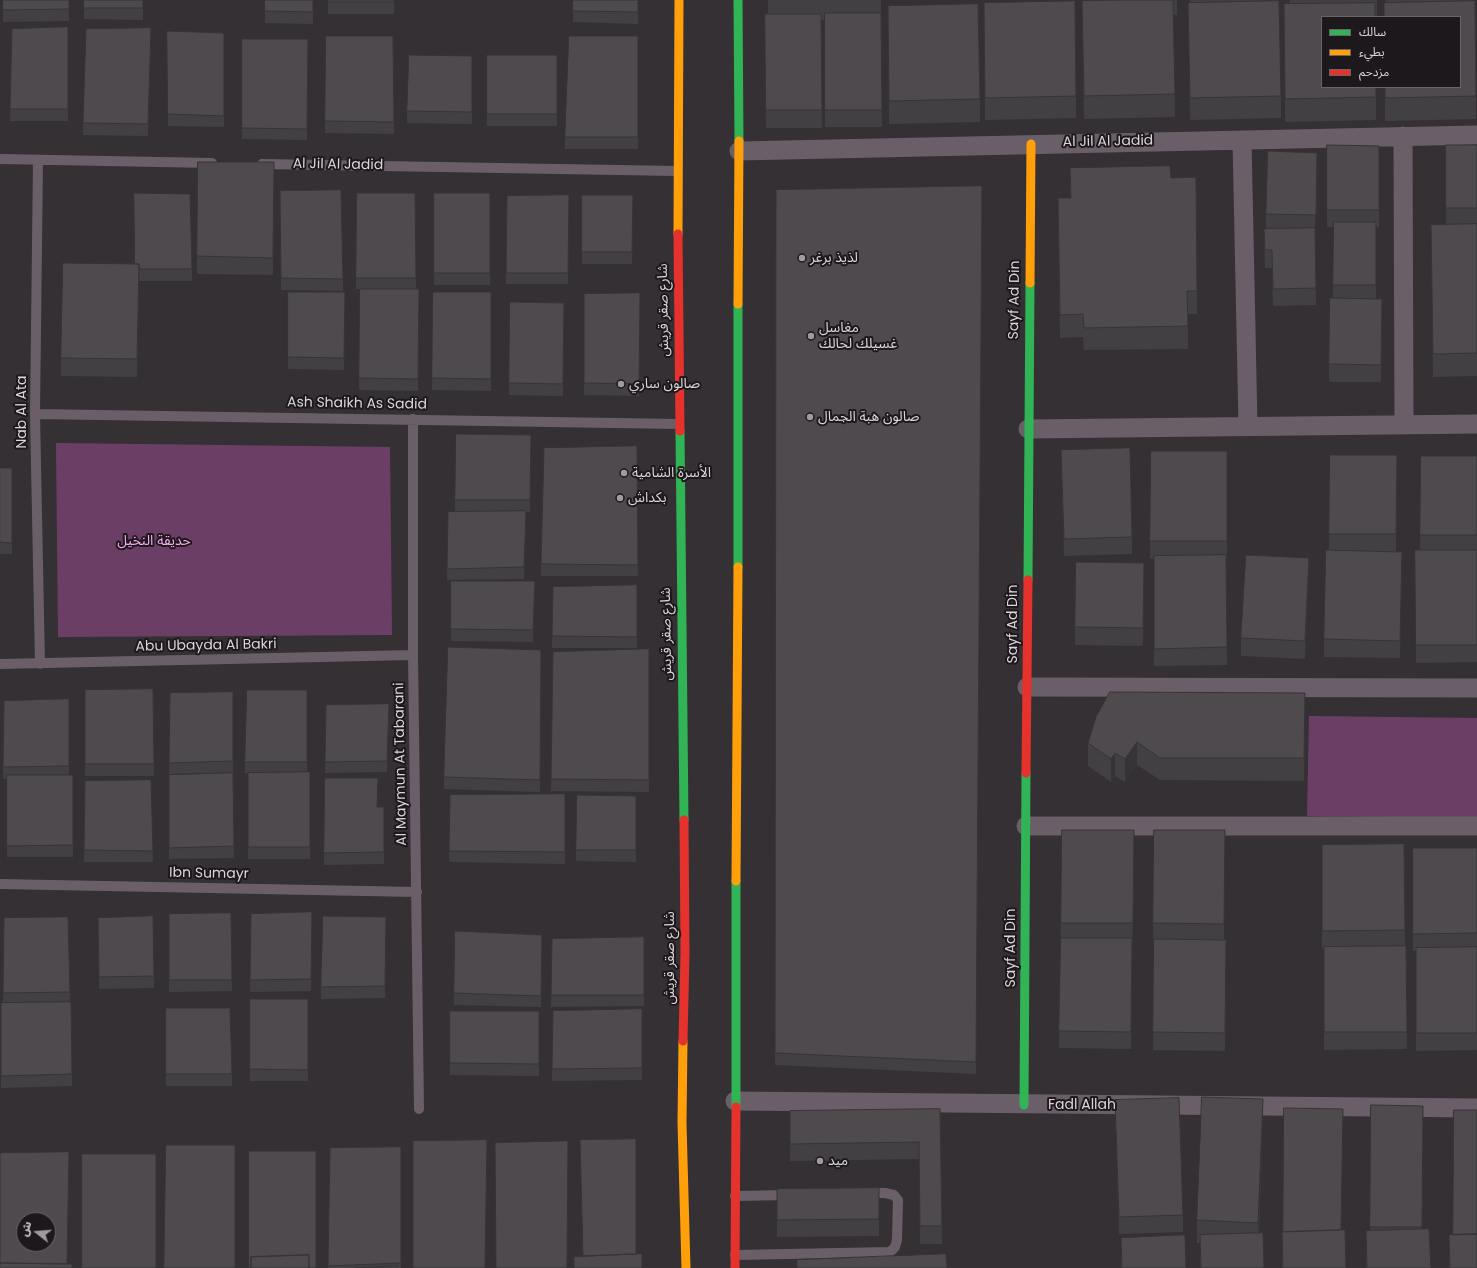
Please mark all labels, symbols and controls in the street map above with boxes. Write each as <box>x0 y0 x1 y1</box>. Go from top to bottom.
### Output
legend <box>1321 16 1461 88</box>
text: سالك <box>1359 23 1386 40</box>
text: بطيء <box>1359 43 1385 60</box>
text: مزدحم <box>1359 63 1389 80</box>
street label: Al Jil Al Jadid <box>1063 133 1153 151</box>
street label: Al Jil Al Jadid <box>293 156 383 174</box>
place label: لذيذ برغر <box>810 250 858 266</box>
marker: لذيذ برغر <box>797 253 807 263</box>
street label: Sayf Ad Din <box>1006 260 1024 340</box>
street label: شارع صقر قريش <box>655 263 673 357</box>
place label: مغاسل غسيلك لحالك <box>819 320 897 352</box>
marker: مغاسل غسيلك لحالك <box>806 331 816 341</box>
street label: Nab Al Ata <box>14 375 30 449</box>
place label: صالون ساري <box>629 376 700 392</box>
marker: صالون ساري <box>616 379 626 389</box>
street label: Ash Shaikh As Sadid <box>287 394 427 414</box>
place label: صالون هبة الجمال <box>818 409 919 425</box>
marker: صالون هبة الجمال <box>805 412 815 422</box>
place label: الأسرة الشامية <box>632 465 711 481</box>
marker: الأسرة الشامية <box>619 468 629 478</box>
place label: بكداش <box>628 490 667 506</box>
marker: بكداش <box>615 493 625 503</box>
park label: حديقة النخيل <box>117 533 191 549</box>
street label: Sayf Ad Din <box>1005 585 1021 663</box>
street label: شارع صقر قريش <box>658 587 676 681</box>
street label: Abu Ubayda Al Bakri <box>135 636 277 656</box>
street label: Al Maymun At Tabarani <box>391 682 411 846</box>
street label: Ibn Sumayr <box>169 865 249 883</box>
street label: Sayf Ad Din <box>1003 909 1019 987</box>
street label: شارع صقر قريش <box>662 911 678 1005</box>
street label: Fadl Allah <box>1048 1097 1116 1113</box>
place label: ميد <box>828 1153 848 1169</box>
marker: ميد <box>815 1156 825 1166</box>
north arrow <box>16 1212 56 1252</box>
text: ش <box>16 1219 35 1238</box>

